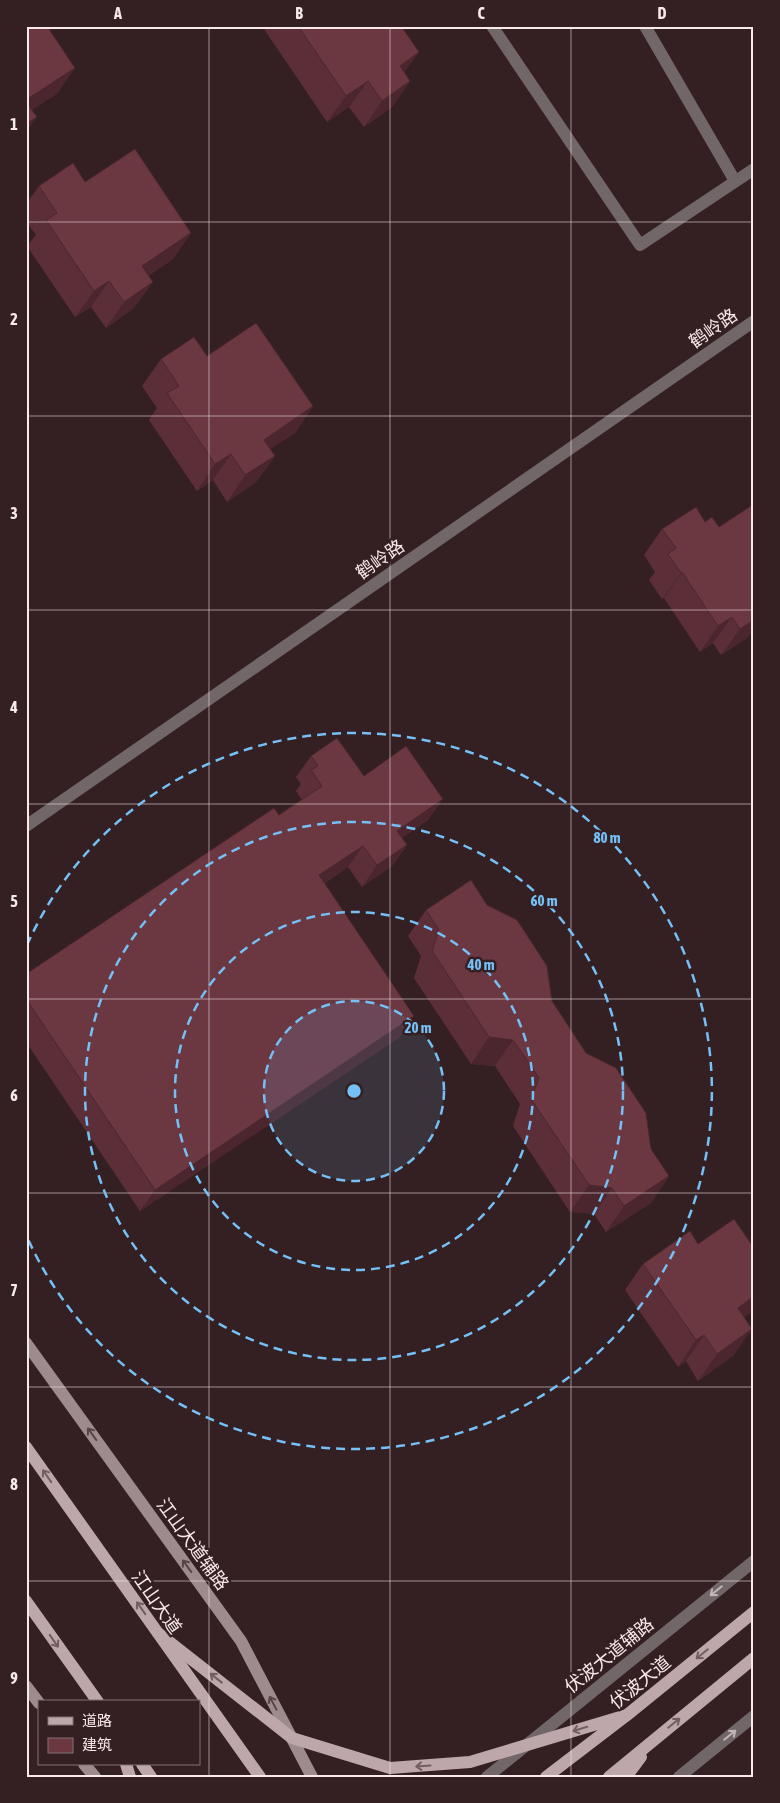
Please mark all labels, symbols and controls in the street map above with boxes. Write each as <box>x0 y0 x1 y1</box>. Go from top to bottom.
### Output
text: A <box>113 4 122 22</box>
text: B <box>295 4 303 22</box>
text: C <box>477 4 485 22</box>
text: D <box>658 4 667 22</box>
text: 1 <box>10 115 18 133</box>
street label: 鹤岭路 <box>685 304 741 352</box>
text: 2 <box>10 310 18 328</box>
text: 3 <box>10 504 18 522</box>
street label: 鹤岭路 <box>352 535 408 583</box>
text: 4 <box>9 698 18 716</box>
text: 80 m <box>594 829 621 846</box>
text: 5 <box>10 892 18 910</box>
text: 60 m <box>531 892 558 909</box>
text: 40 m <box>467 956 495 973</box>
text: 20 m <box>405 1019 432 1036</box>
centre of rings <box>345 1082 363 1100</box>
text: 6 <box>10 1086 18 1104</box>
text: 7 <box>10 1281 18 1299</box>
one-way arrow <box>87 1427 97 1441</box>
one-way arrow <box>42 1469 52 1483</box>
text: 8 <box>10 1475 18 1493</box>
street label: 江山大道辅路 <box>153 1494 233 1594</box>
one-way arrow <box>182 1559 192 1573</box>
street label: 江山大道 <box>128 1566 186 1638</box>
one-way arrow <box>709 1586 722 1597</box>
one-way arrow <box>135 1602 146 1616</box>
street label: 伏波大道辅路 <box>560 1613 658 1697</box>
one-way arrow <box>49 1633 60 1647</box>
one-way arrow <box>696 1648 709 1659</box>
street label: 伏波大道 <box>605 1651 675 1713</box>
text: 9 <box>10 1669 18 1687</box>
one-way arrow <box>210 1673 223 1684</box>
one-way arrow <box>268 1696 278 1710</box>
legend <box>38 1700 200 1766</box>
text: 道路 <box>82 1712 112 1729</box>
one-way arrow <box>667 1718 680 1729</box>
one-way arrow <box>573 1725 589 1735</box>
one-way arrow <box>723 1730 736 1741</box>
text: 建筑 <box>82 1736 112 1753</box>
one-way arrow <box>415 1761 431 1770</box>

